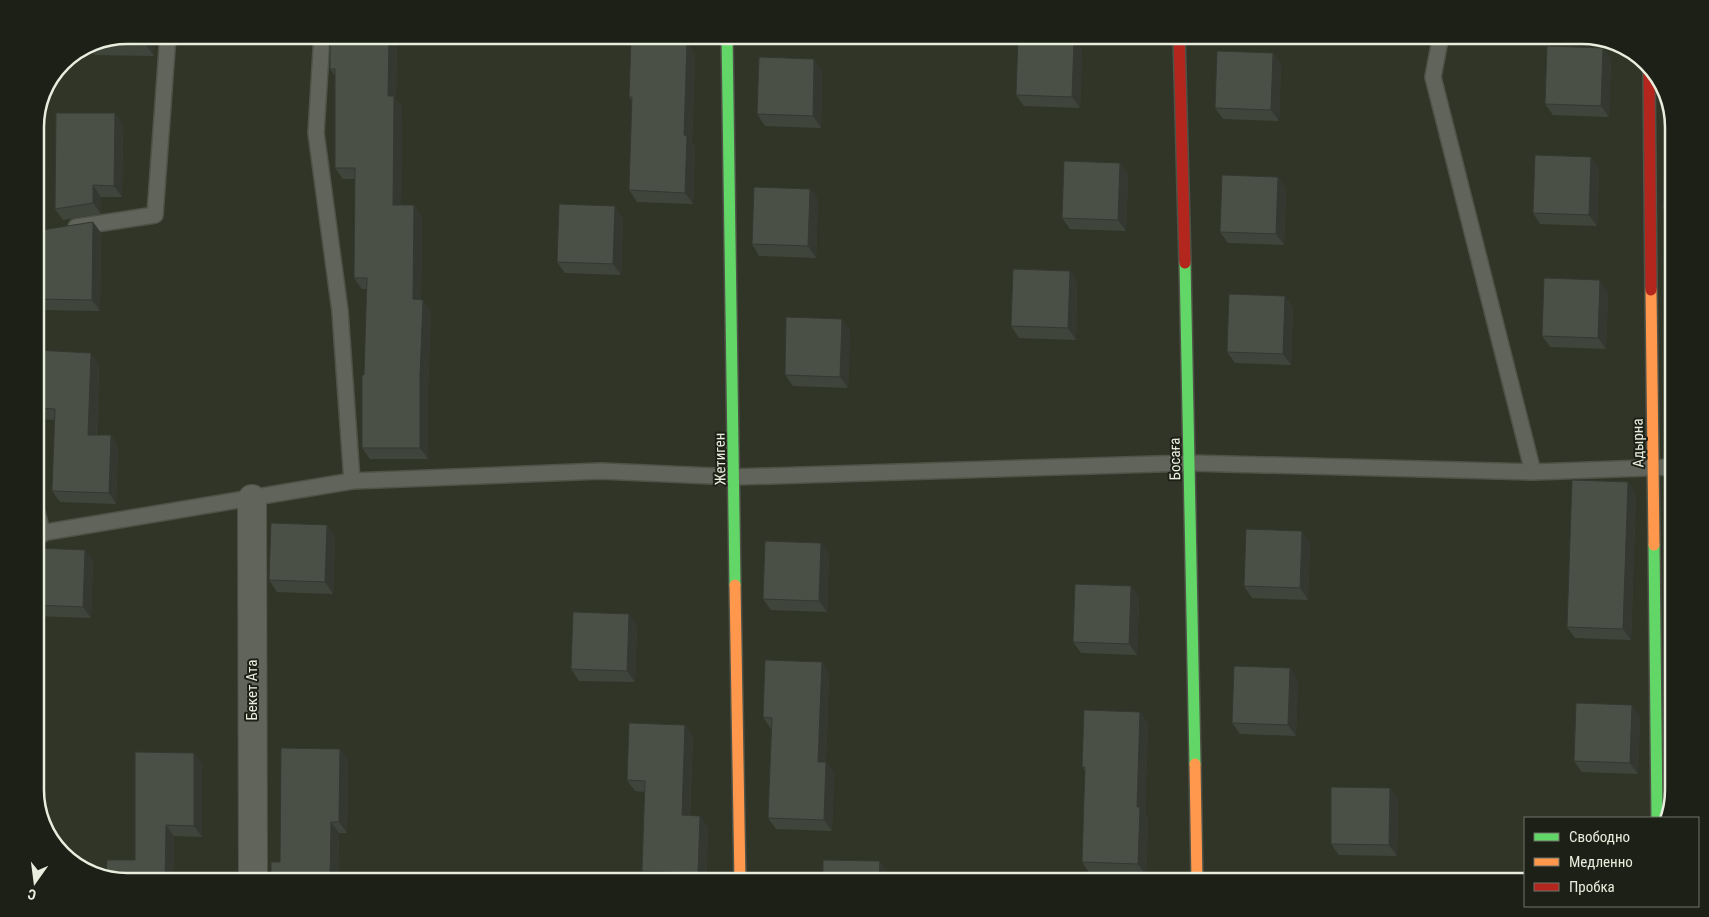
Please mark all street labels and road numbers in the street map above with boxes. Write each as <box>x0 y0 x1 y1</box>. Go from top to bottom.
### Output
street label: Адырна <box>1629 418 1647 468</box>
street label: Жетиген <box>711 432 729 486</box>
street label: Босаға <box>1166 438 1184 480</box>
street label: Бекет Ата <box>243 660 261 720</box>

